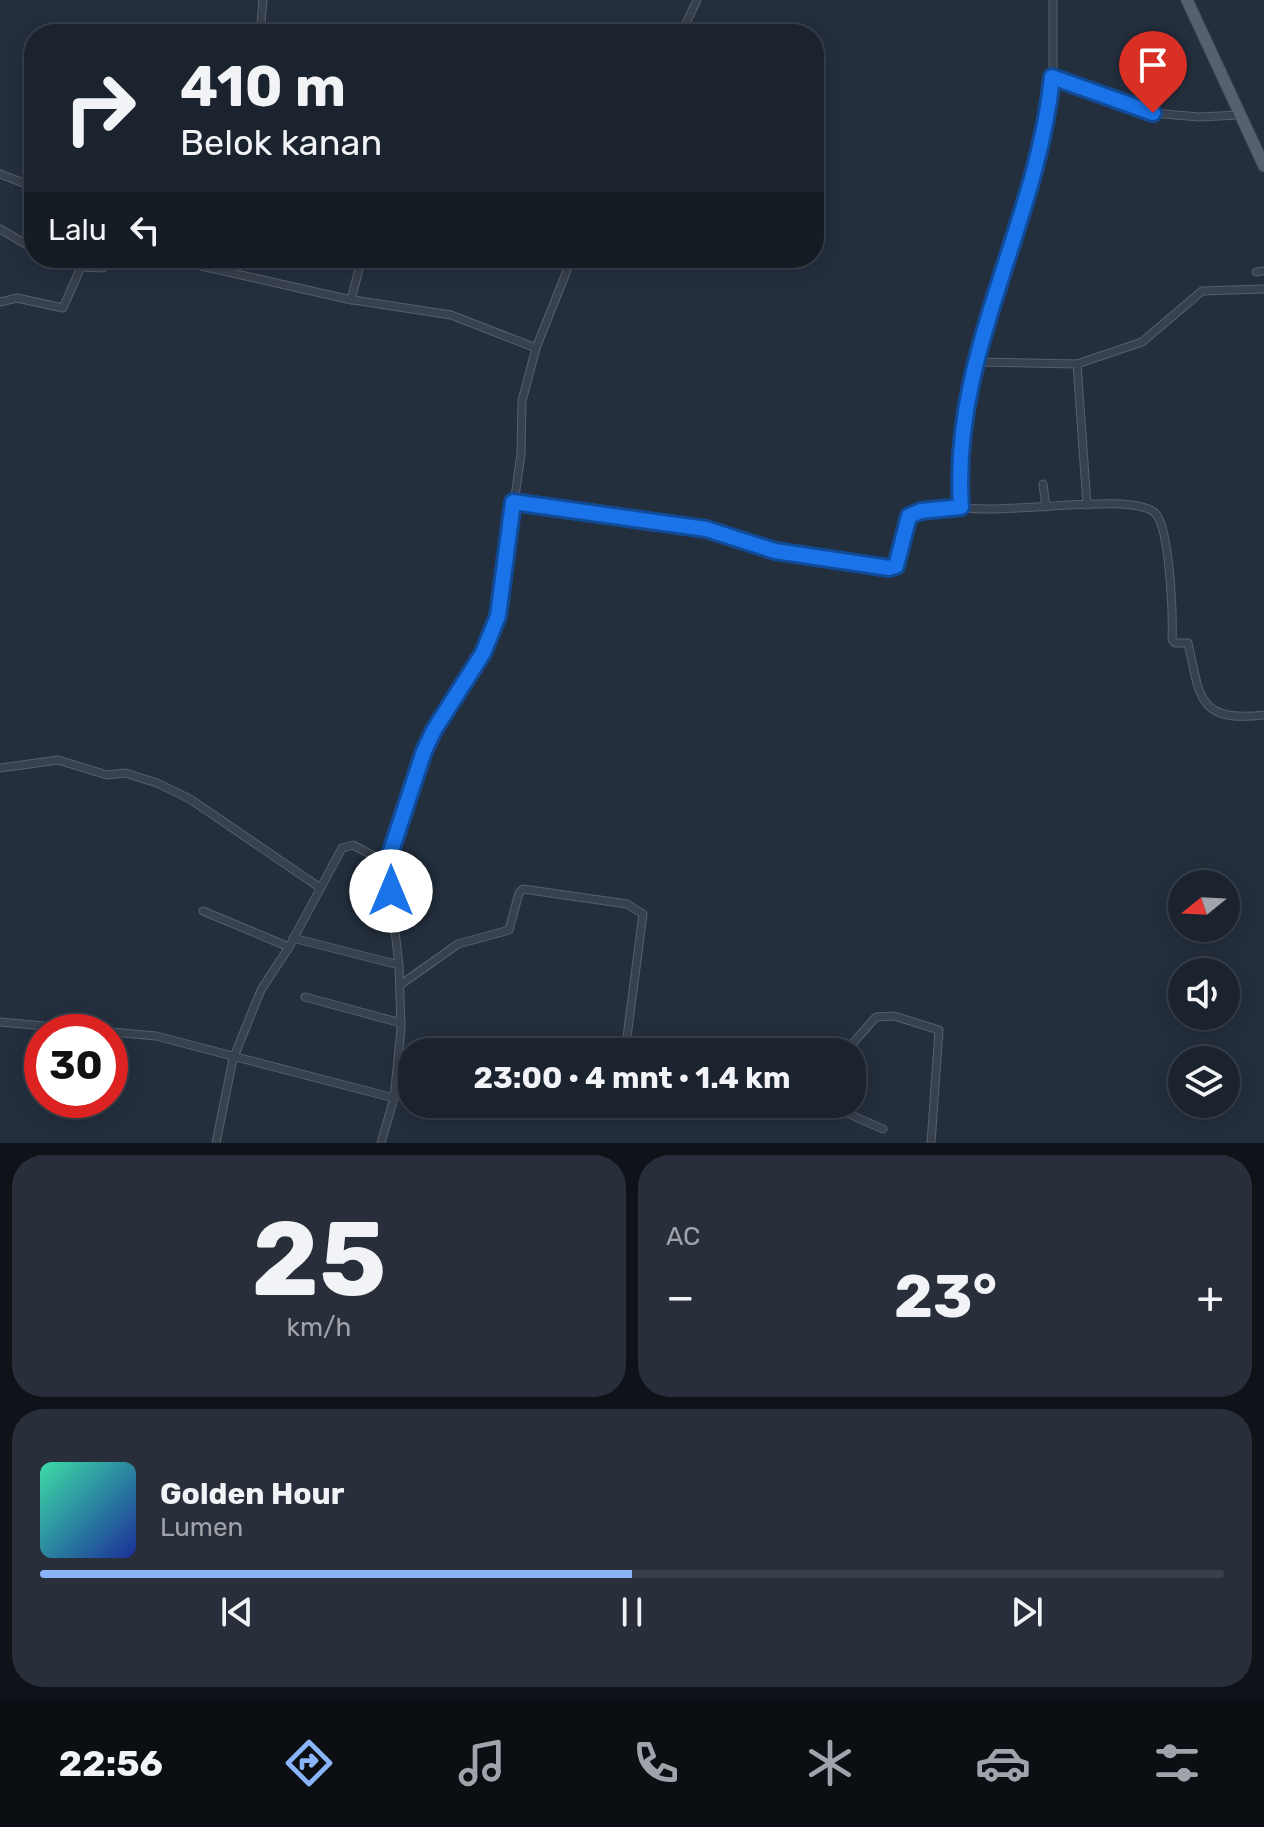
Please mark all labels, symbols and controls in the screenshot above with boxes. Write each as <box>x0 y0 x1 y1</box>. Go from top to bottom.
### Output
pin <box>1119 31 1187 113</box>
icon: arrive <box>1131 43 1175 87</box>
text: 410 m <box>180 54 346 120</box>
icon: right <box>48 56 152 160</box>
text: Belok kanan <box>180 121 382 164</box>
icon: left <box>123 208 167 252</box>
text: Lalu <box>48 212 107 248</box>
position arrow <box>349 849 433 933</box>
north arrow <box>1168 870 1240 942</box>
map controls <box>1168 870 1240 1118</box>
button: sound <box>1168 958 1240 1030</box>
speed limit sign: 30 <box>24 1014 128 1118</box>
button: layers <box>1168 1046 1240 1118</box>
text: 23:00 · 4 mnt · 1.4 km <box>474 1060 790 1096</box>
text: 25 <box>252 1198 386 1321</box>
text: AC <box>666 1221 700 1252</box>
text: 23° <box>894 1261 997 1332</box>
text: − <box>666 1271 695 1323</box>
text: + <box>1197 1271 1224 1323</box>
text: km/h <box>287 1312 351 1343</box>
text: Golden Hour <box>160 1476 344 1512</box>
text: Lumen <box>160 1512 243 1543</box>
icon: previous <box>215 1590 259 1634</box>
icon: pause <box>610 1590 654 1634</box>
icon: next <box>1005 1590 1049 1634</box>
icon: directions <box>281 1735 337 1791</box>
icon: music <box>454 1735 510 1791</box>
icon: phone <box>628 1735 684 1791</box>
icon: climate <box>802 1735 858 1791</box>
icon: car <box>975 1735 1031 1791</box>
icon: filters <box>1149 1735 1205 1791</box>
text: 22:56 <box>59 1742 163 1785</box>

